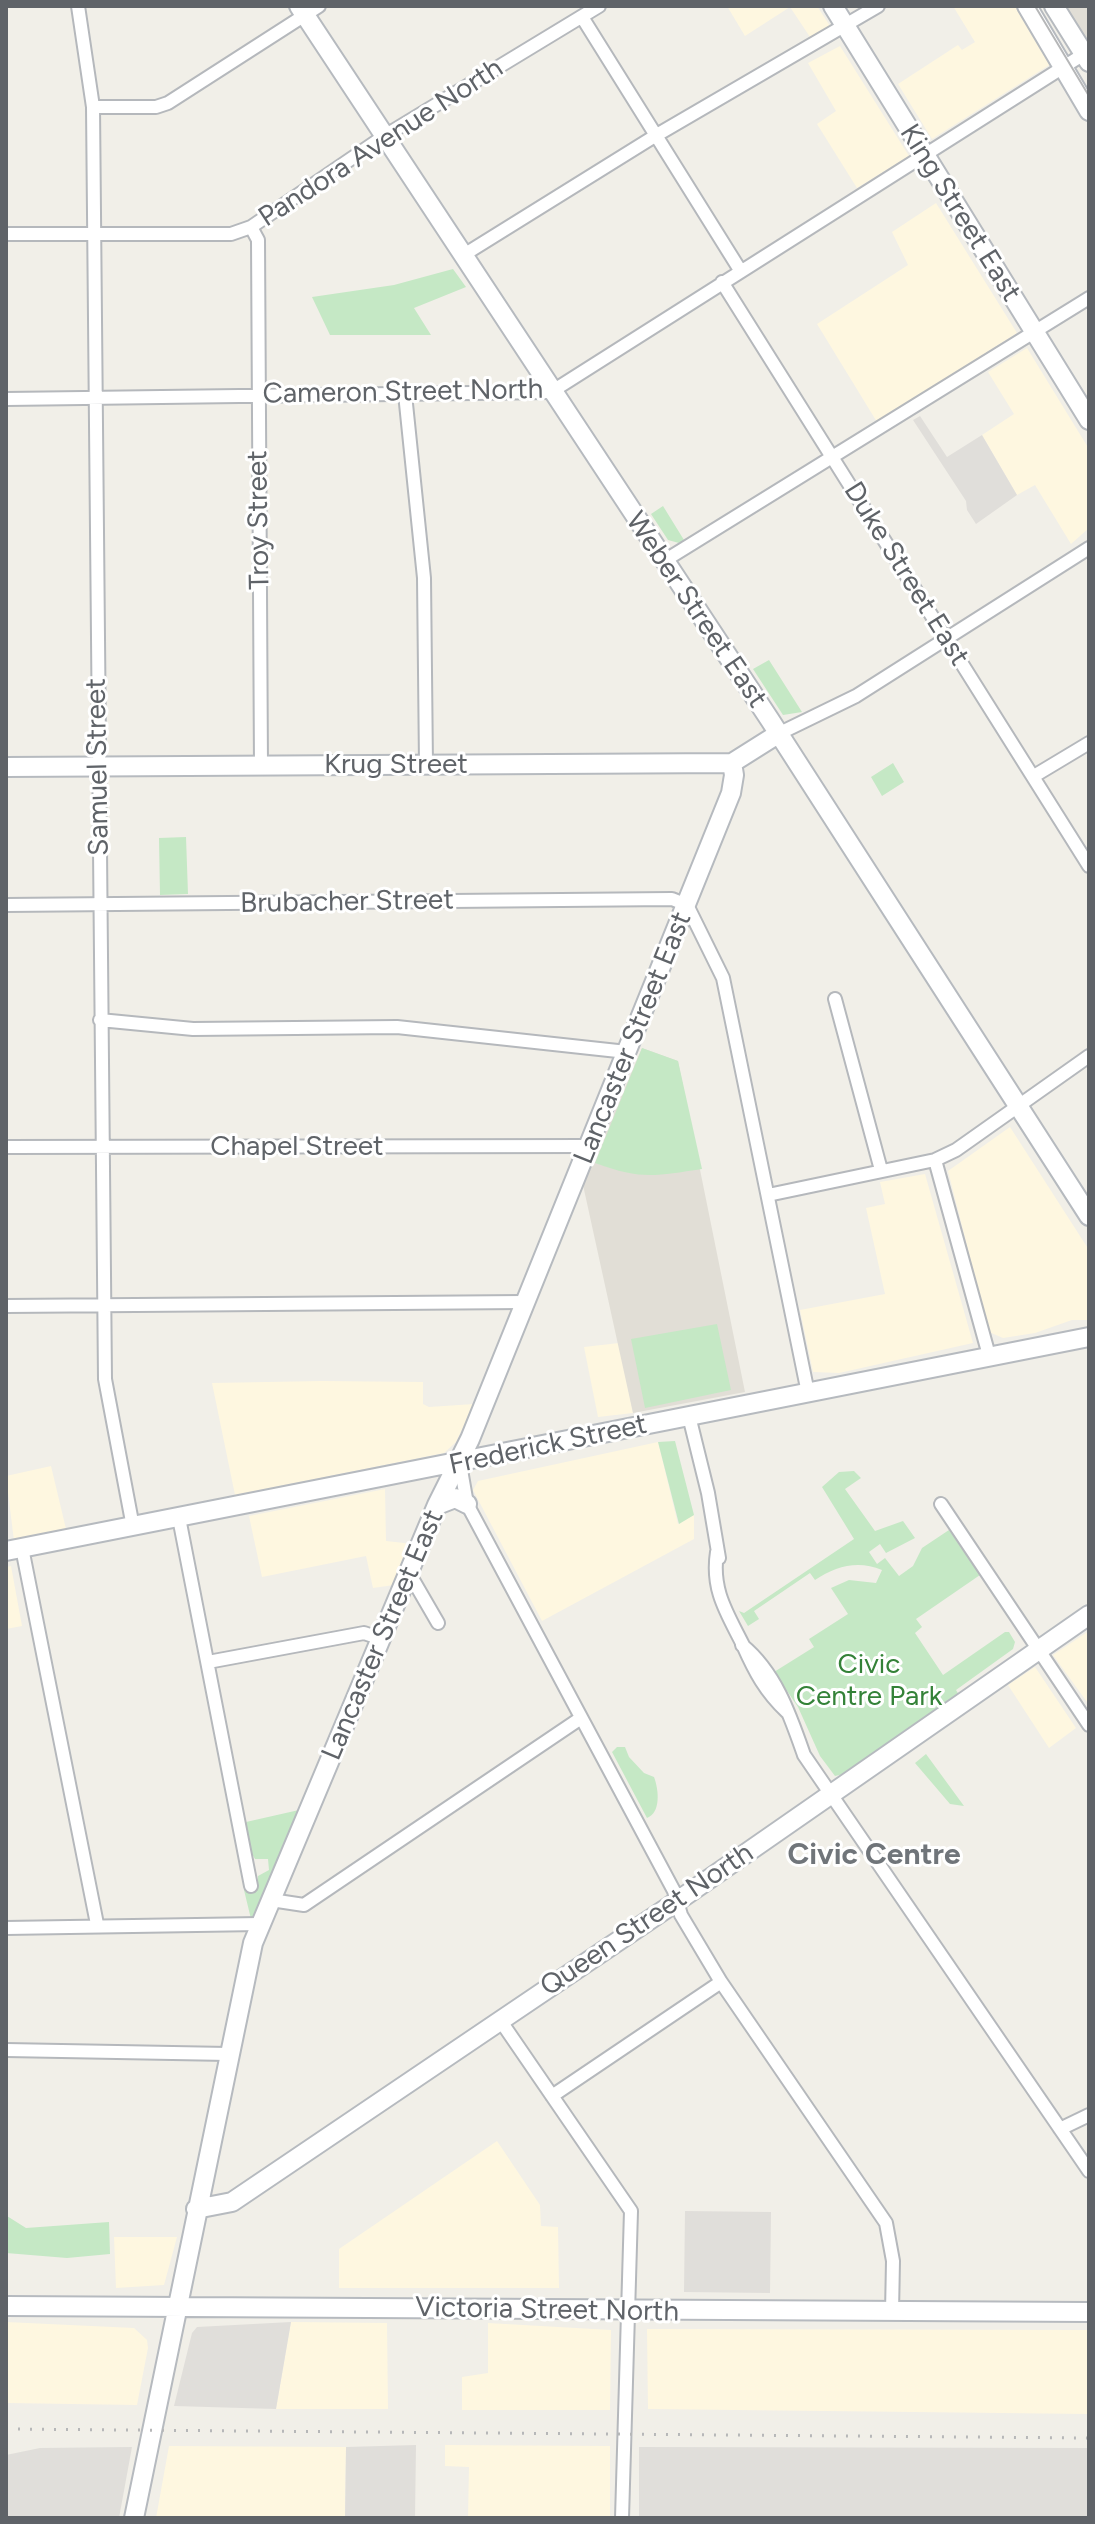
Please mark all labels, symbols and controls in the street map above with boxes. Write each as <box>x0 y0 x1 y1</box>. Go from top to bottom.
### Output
street label: Pandora Avenue North <box>253 51 509 235</box>
street label: King Street East <box>892 118 1028 308</box>
street label: Cameron Street North <box>262 373 544 411</box>
street label: Troy Street <box>241 450 277 590</box>
street label: Duke Street East <box>836 476 976 672</box>
street label: Weber Street East <box>618 506 774 714</box>
street label: Samuel Street <box>80 678 116 856</box>
street label: Krug Street <box>324 748 468 782</box>
street label: Brubacher Street <box>240 883 454 921</box>
street label: Lancaster Street East <box>567 907 699 1169</box>
street label: Chapel Street <box>210 1130 384 1164</box>
street label: Frederick Street <box>446 1408 650 1482</box>
street label: Lancaster Street East <box>315 1505 451 1765</box>
park label: Civic Centre Park <box>796 1648 942 1714</box>
street label: Queen Street North <box>534 1836 760 2004</box>
district label: Civic Centre <box>787 1837 961 1873</box>
street label: Victoria Street North <box>415 2291 679 2329</box>

